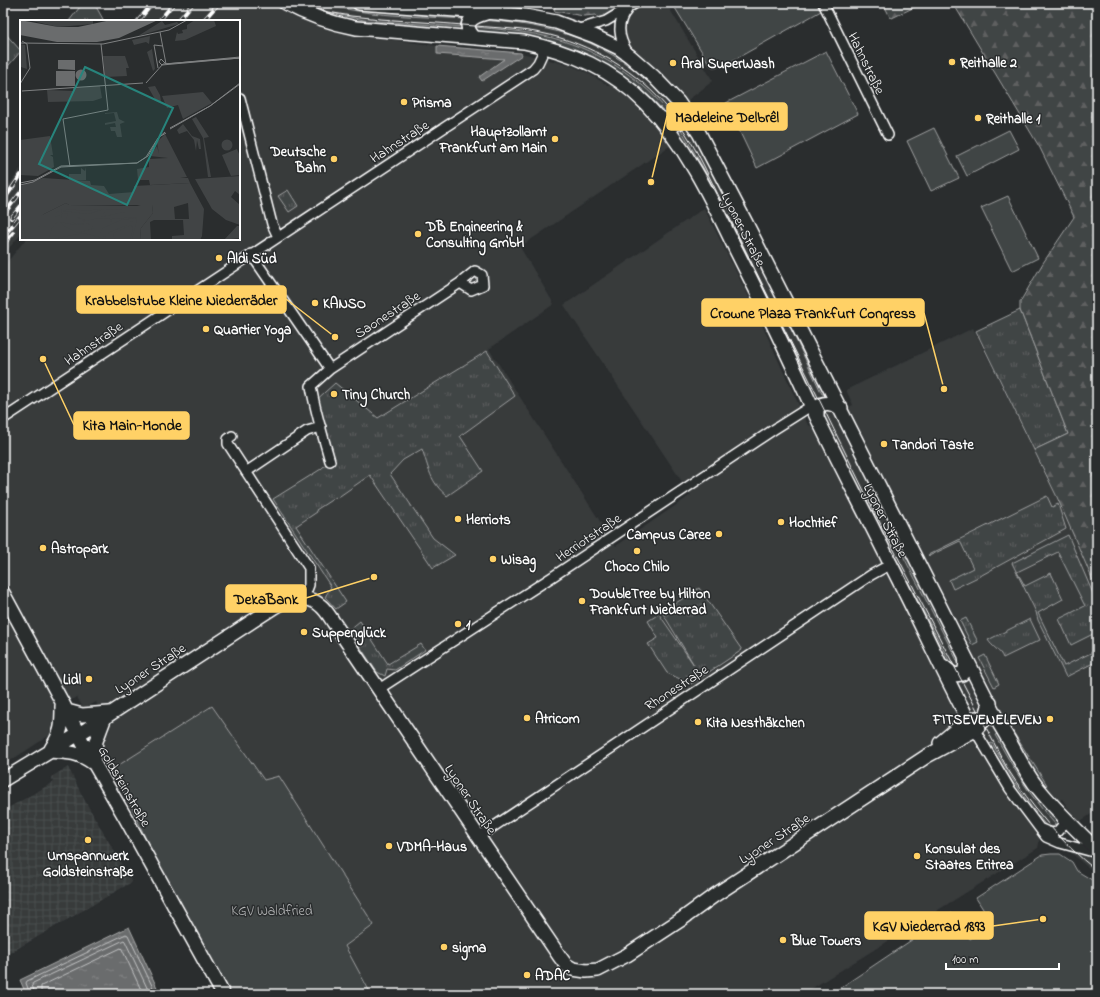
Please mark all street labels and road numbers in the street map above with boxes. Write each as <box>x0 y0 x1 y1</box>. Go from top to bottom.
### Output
street label: Hahnstraße <box>842 29 890 99</box>
street label: Hahnstraße <box>366 115 434 169</box>
street label: Lyoner Straße <box>714 189 771 272</box>
street label: Saonestraße <box>351 286 425 344</box>
street label: Hahnstraße <box>60 317 128 372</box>
street label: Lyoner Straße <box>856 480 913 563</box>
street label: Herriotstraße <box>552 508 626 568</box>
street label: Lyoner Straße <box>111 638 192 701</box>
street label: Rhonestraße <box>641 659 713 717</box>
street label: Goldsteinstraße <box>92 742 156 832</box>
street label: Lyoner Straße <box>438 760 501 840</box>
street label: Lyoner Straße <box>735 808 816 871</box>

